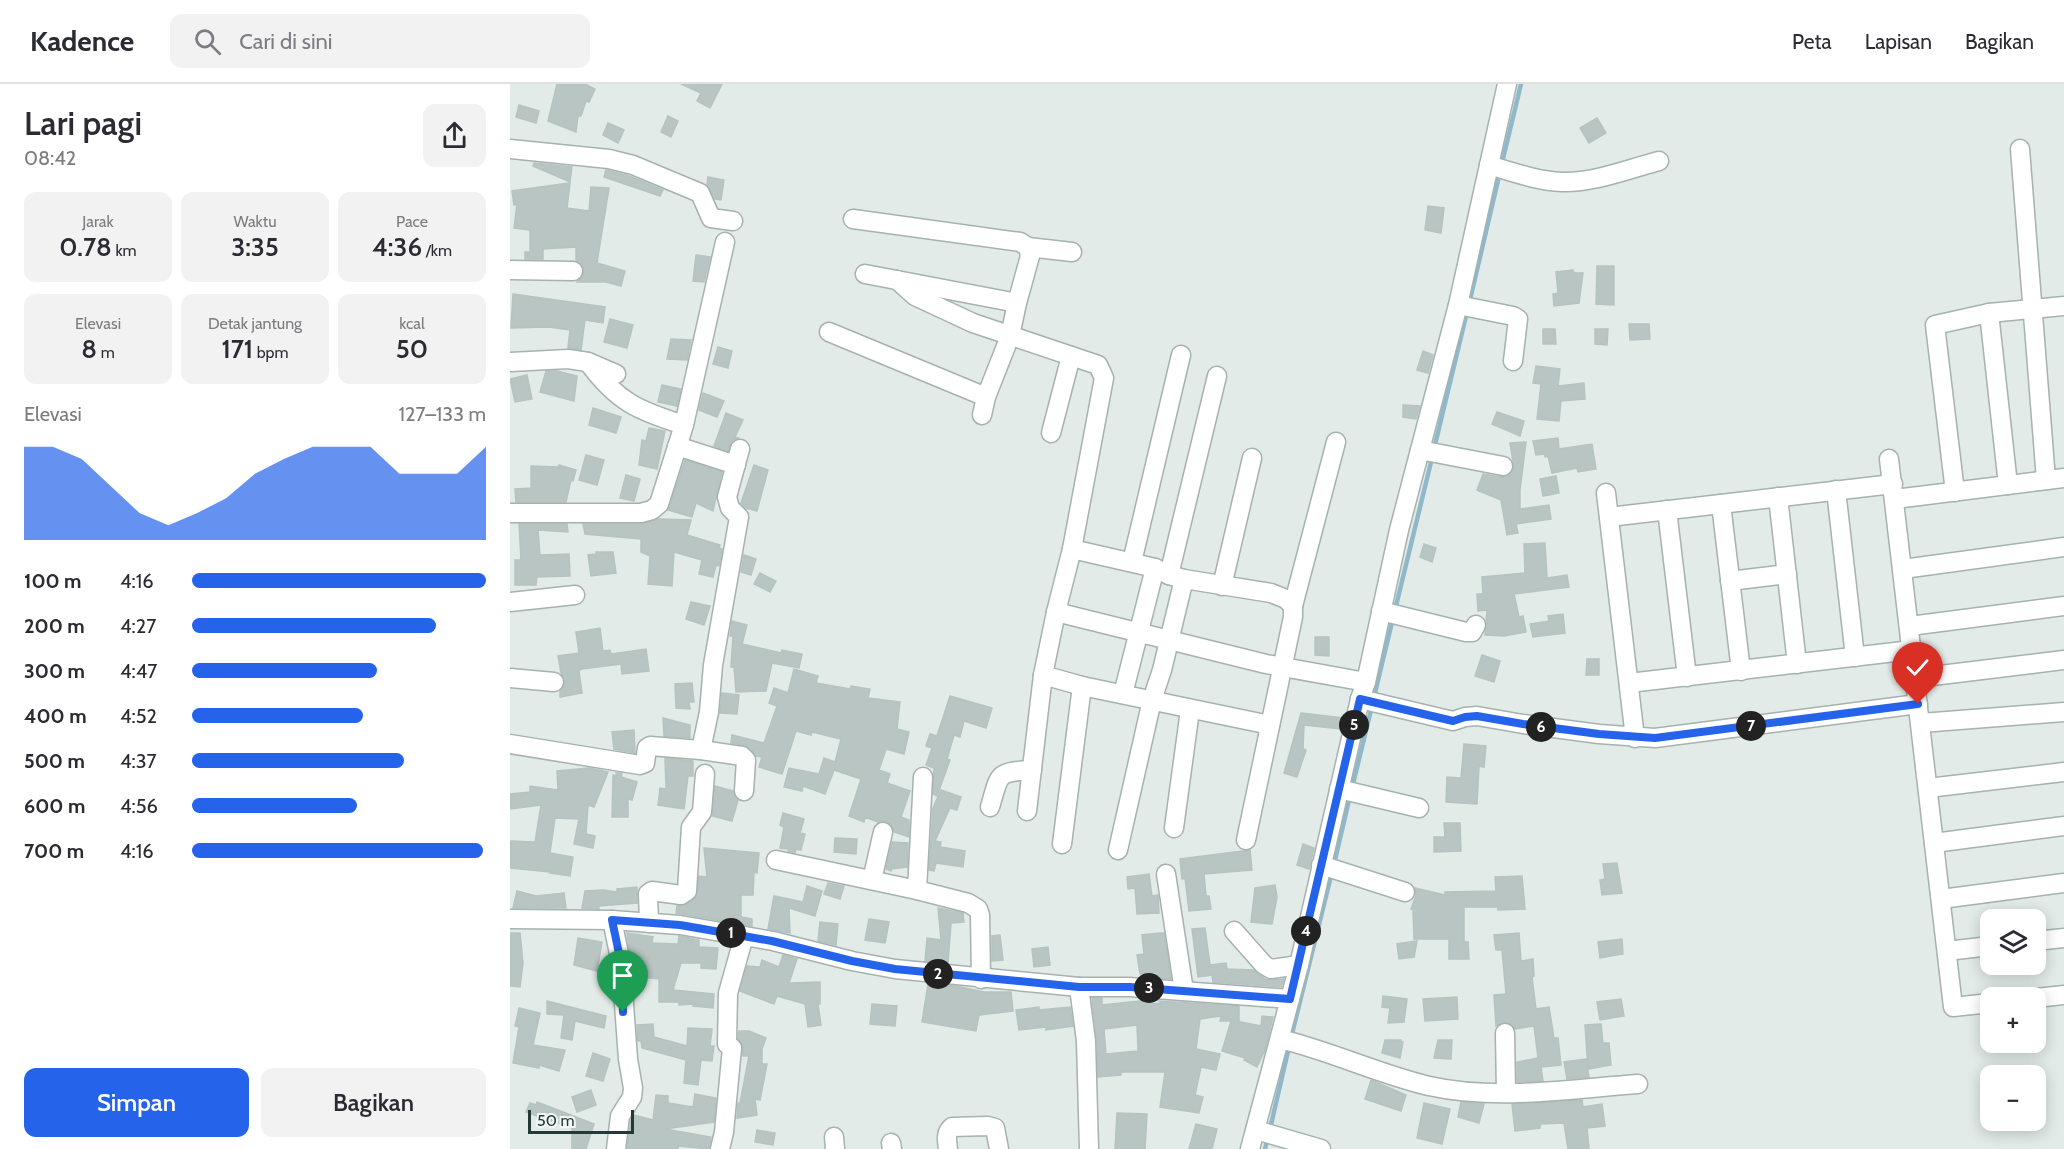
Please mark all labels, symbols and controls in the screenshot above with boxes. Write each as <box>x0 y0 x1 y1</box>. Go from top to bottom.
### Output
search box <box>170 14 590 68</box>
text: Kadence <box>30 24 134 58</box>
icon: search <box>191 25 224 58</box>
text: Cari di sini <box>239 28 333 55</box>
text: Peta <box>1792 29 1832 54</box>
text: Lapisan <box>1865 29 1932 54</box>
text: Bagikan <box>1965 29 2034 54</box>
text: Lari pagi <box>24 103 142 143</box>
button: share <box>423 104 486 167</box>
text: 08:42 <box>24 146 76 170</box>
text: Jarak <box>82 212 114 231</box>
text: Waktu <box>233 212 277 231</box>
text: Pace <box>396 212 428 231</box>
text: 0.78 <box>59 231 112 263</box>
text: 3:35 <box>231 231 279 263</box>
text: 4:36 <box>372 231 422 263</box>
text: km <box>112 241 137 260</box>
text: /km <box>422 241 452 260</box>
text: Elevasi <box>75 314 121 333</box>
text: Detak jantung <box>208 314 302 333</box>
text: kcal <box>399 314 425 333</box>
text: 8 <box>81 333 97 365</box>
text: 171 <box>221 333 253 365</box>
text: 50 <box>396 333 428 365</box>
text: m <box>97 343 115 362</box>
text: bpm <box>253 343 289 362</box>
text: Elevasi <box>24 402 82 426</box>
text: 127–133 m <box>399 402 486 426</box>
text: 100 m <box>24 569 82 593</box>
text: 4:16 <box>120 569 154 593</box>
text: 200 m <box>24 614 85 638</box>
text: 4:27 <box>120 614 156 638</box>
pin <box>1892 642 1943 704</box>
icon: check <box>1901 651 1934 684</box>
text: 300 m <box>24 659 85 683</box>
text: 4:47 <box>120 659 157 683</box>
text: 400 m <box>24 704 87 728</box>
text: 4:52 <box>120 704 157 728</box>
pin: 5 <box>1339 710 1369 740</box>
pin: 7 <box>1736 711 1766 741</box>
pin: 6 <box>1526 712 1556 742</box>
text: 5 <box>1350 715 1358 734</box>
text: 7 <box>1747 716 1755 735</box>
text: 6 <box>1537 717 1546 736</box>
text: 500 m <box>24 749 85 773</box>
text: 4:37 <box>120 749 157 773</box>
text: 600 m <box>24 794 85 818</box>
text: 4:56 <box>120 794 158 818</box>
text: 700 m <box>24 839 84 863</box>
text: 4:16 <box>120 839 154 863</box>
map controls <box>1980 909 2046 1131</box>
button: layers <box>1980 909 2046 975</box>
pin: 4 <box>1291 916 1321 946</box>
pin: 1 <box>716 918 746 948</box>
text: 4 <box>1301 921 1311 940</box>
text: 1 <box>728 923 734 942</box>
pin <box>597 950 648 1012</box>
icon: arrive <box>606 959 639 992</box>
pin: 2 <box>923 959 953 989</box>
text: 2 <box>934 964 942 983</box>
pin: 3 <box>1134 973 1164 1003</box>
text: 3 <box>1145 978 1153 997</box>
button: + <box>1980 987 2046 1053</box>
button: − <box>1980 1065 2046 1131</box>
button: Simpan <box>24 1068 249 1137</box>
button: Bagikan <box>261 1068 486 1137</box>
scale bar <box>528 1107 634 1134</box>
text: 50 m <box>537 1111 574 1130</box>

